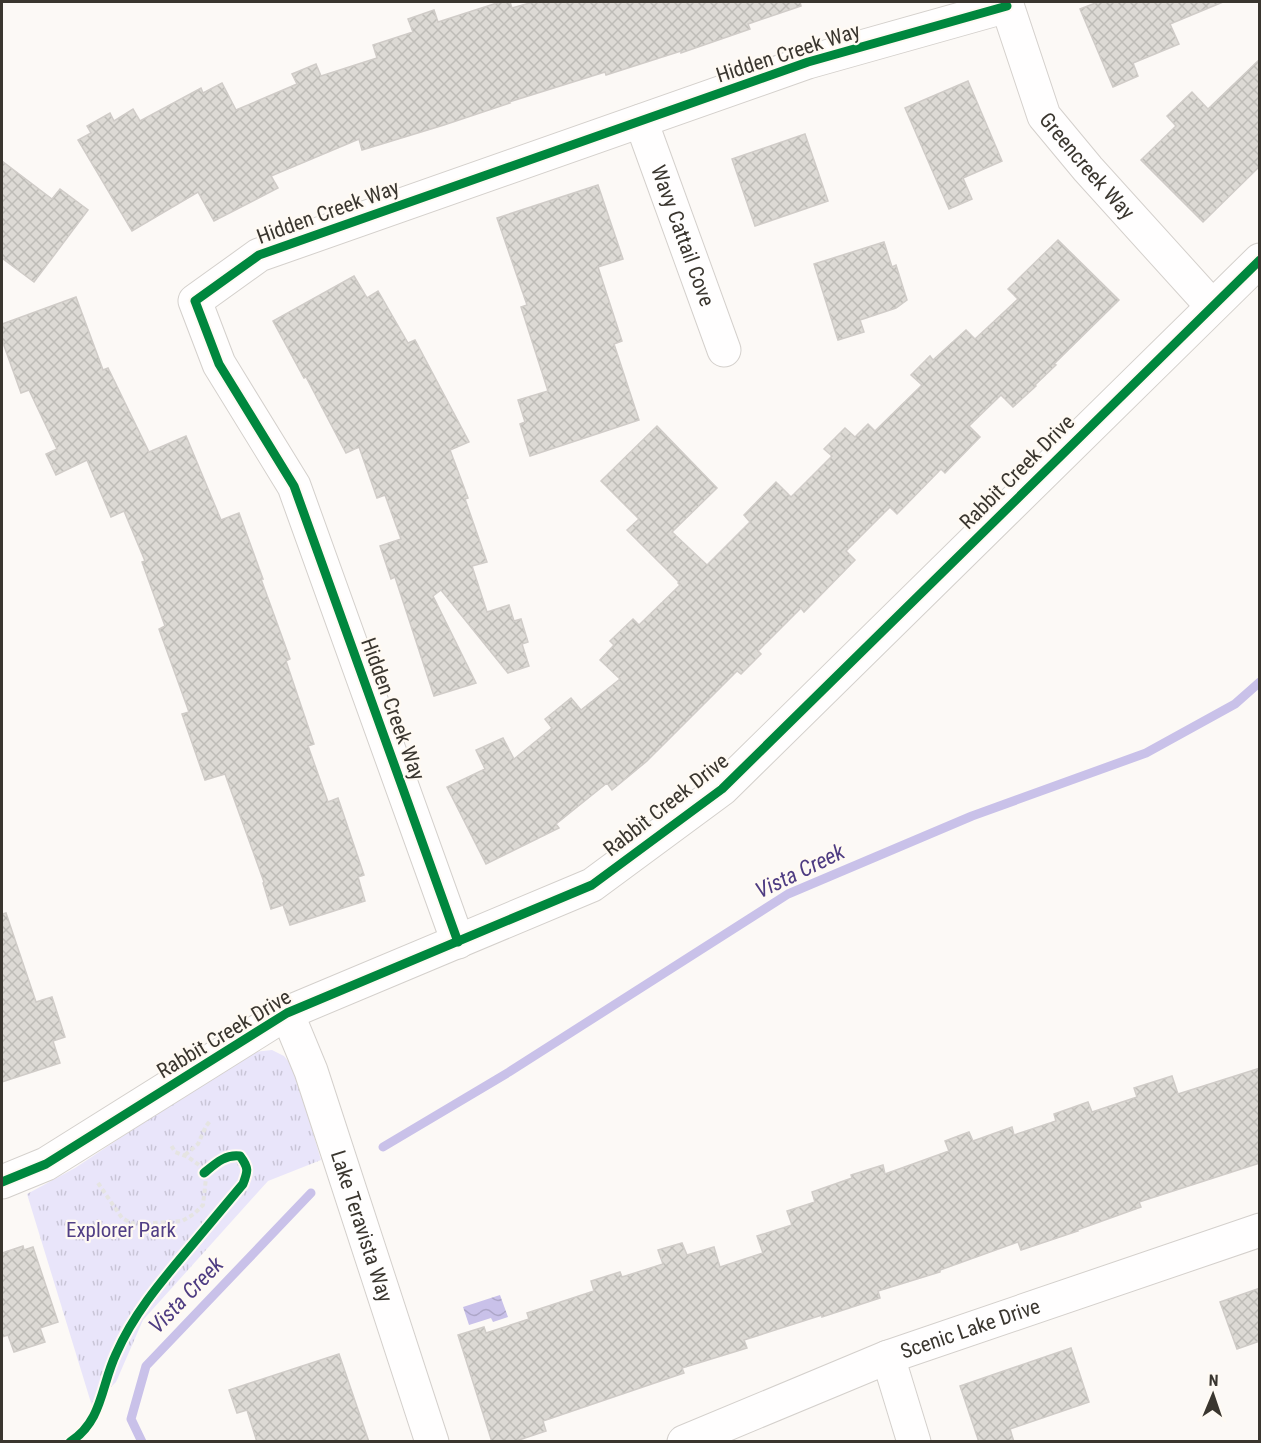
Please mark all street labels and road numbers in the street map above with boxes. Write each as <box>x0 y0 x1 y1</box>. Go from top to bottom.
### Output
street label: Hidden Creek Way <box>713 18 863 88</box>
street label: Greencreek Way <box>1034 108 1140 224</box>
street label: Wavy Cattail Cove <box>646 162 719 310</box>
street label: Hidden Creek Way <box>253 175 403 249</box>
street label: Rabbit Creek Drive <box>955 410 1079 534</box>
street label: Hidden Creek Way <box>356 634 430 784</box>
street label: Rabbit Creek Drive <box>599 749 733 861</box>
street label: Rabbit Creek Drive <box>153 985 295 1083</box>
street label: Lake Teravista Way <box>326 1147 398 1305</box>
street label: Scenic Lake Drive <box>897 1294 1043 1364</box>

